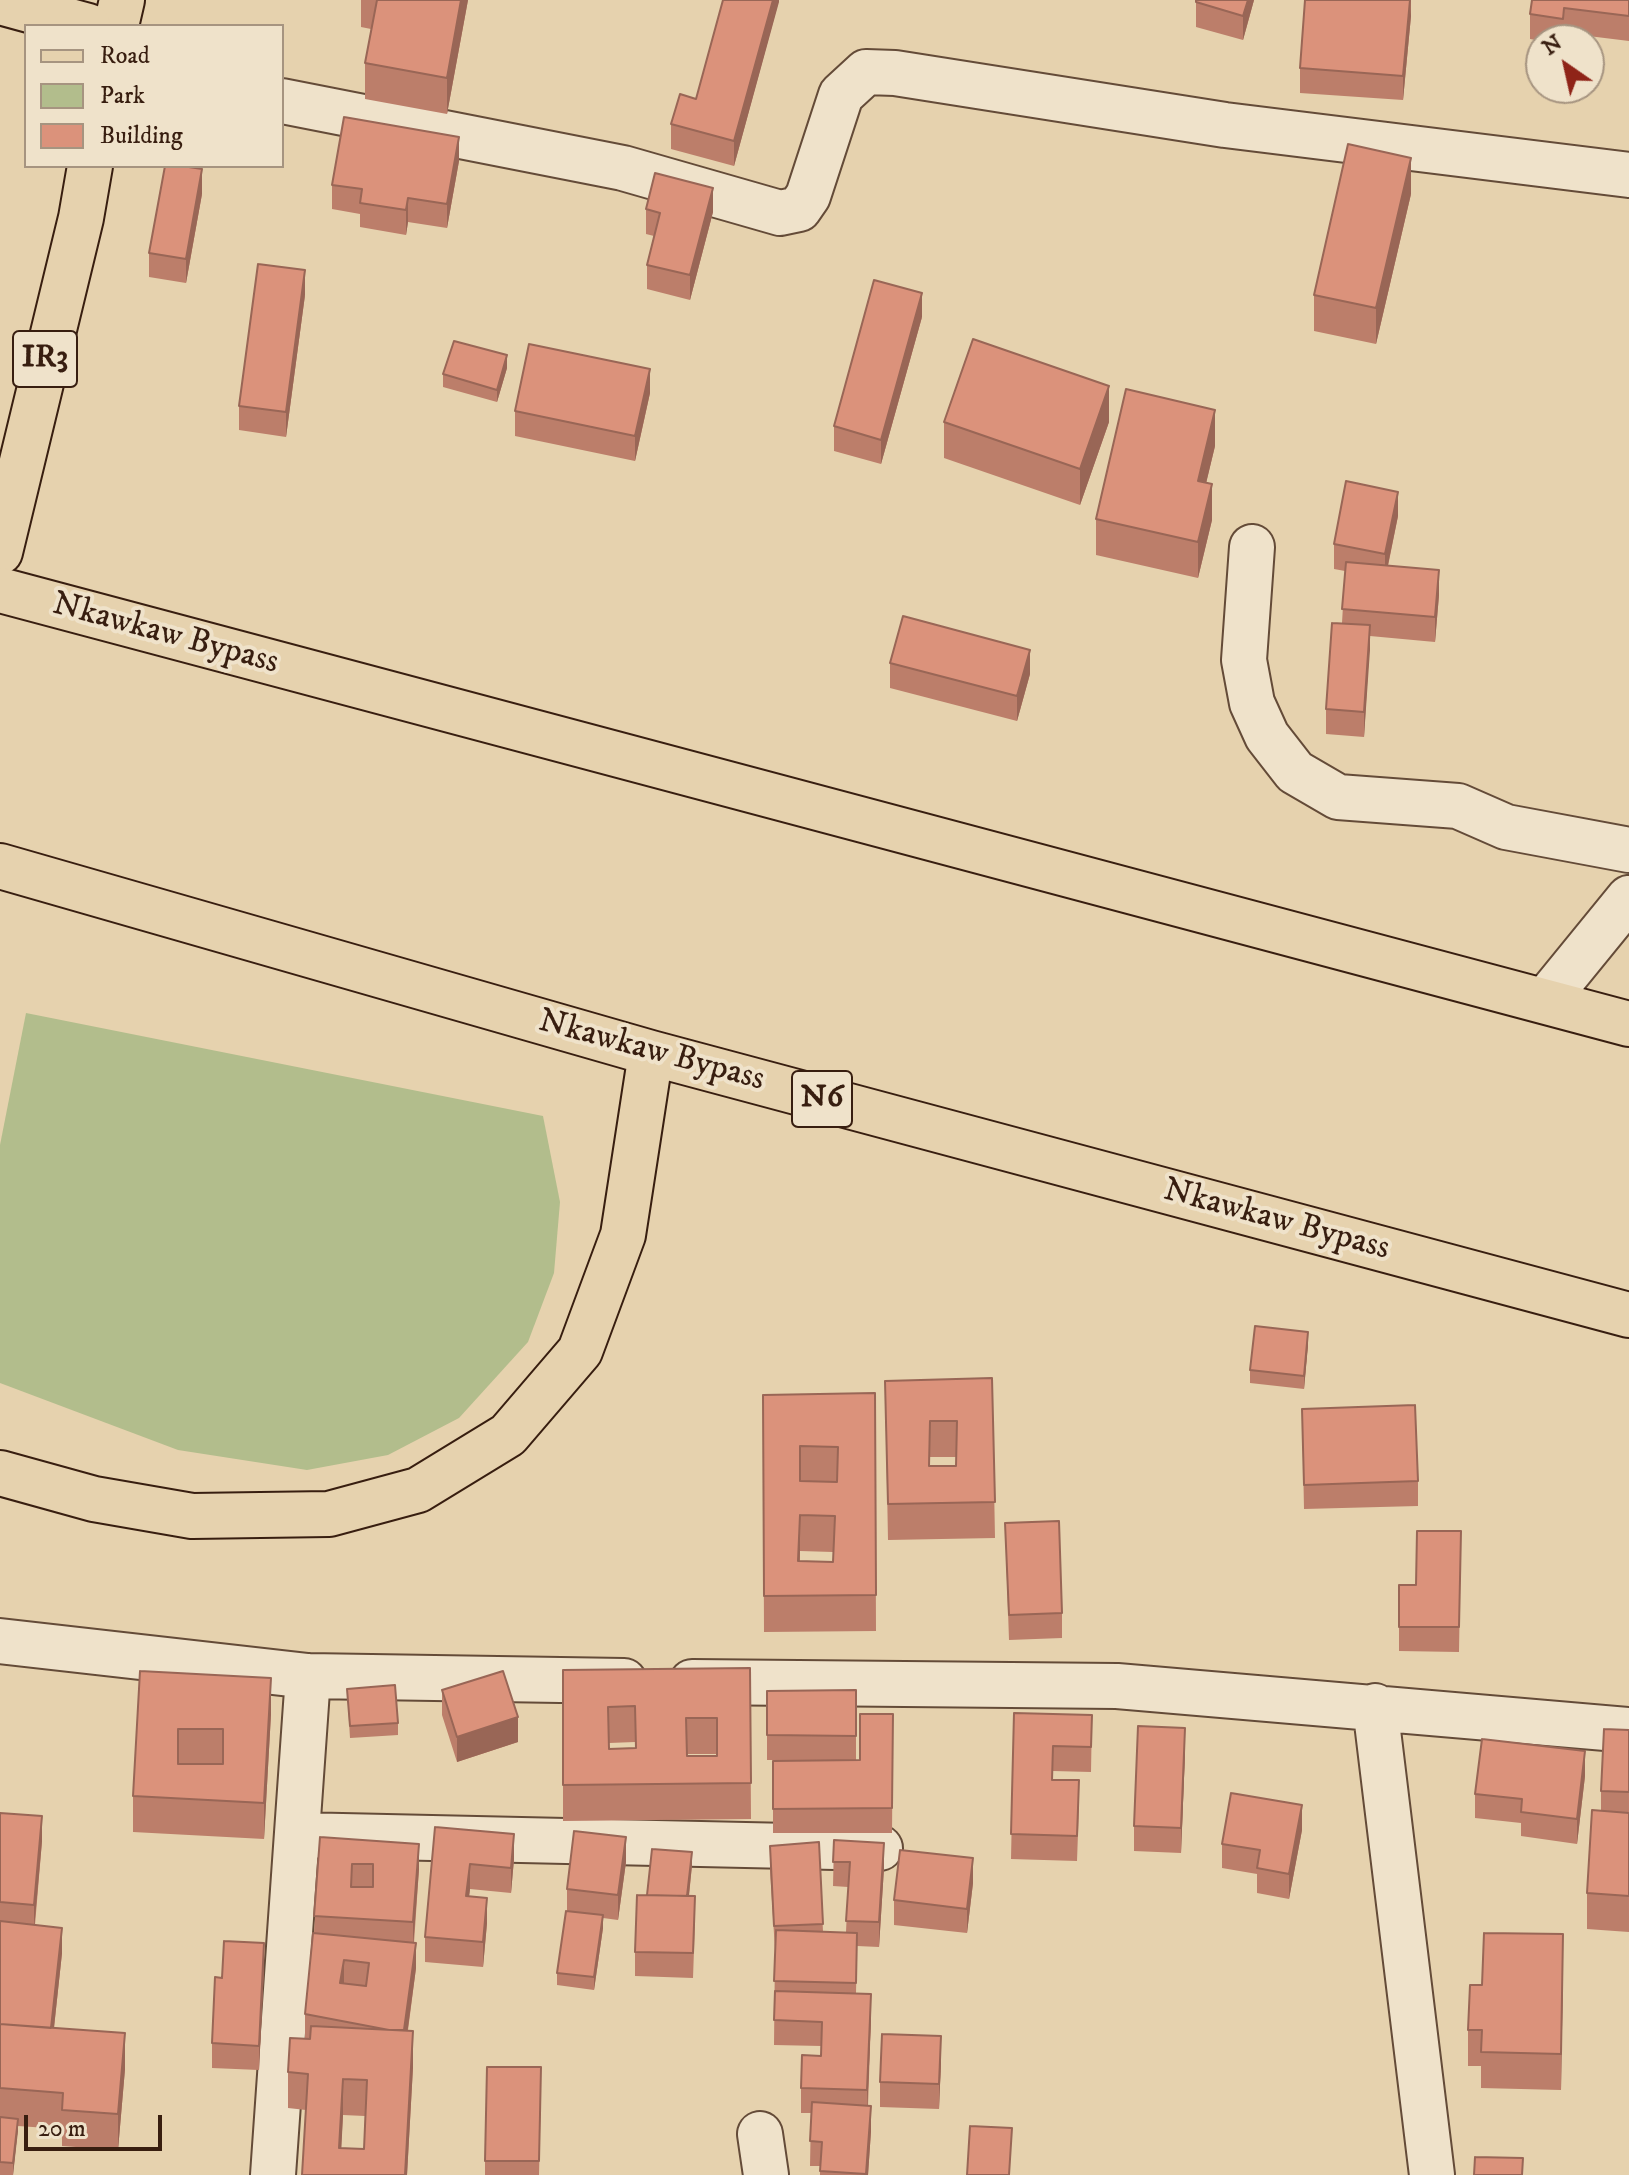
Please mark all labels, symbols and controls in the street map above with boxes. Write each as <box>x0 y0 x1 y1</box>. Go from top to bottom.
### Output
legend <box>24 24 284 168</box>
north arrow <box>1525 24 1605 104</box>
text: N <box>1537 29 1567 62</box>
text: Road <box>100 41 150 71</box>
text: Park <box>100 81 145 111</box>
text: Building <box>100 121 183 151</box>
road number: IR3 <box>13 331 77 387</box>
street label: Nkawkaw Bypass <box>48 585 282 685</box>
street label: Nkawkaw Bypass <box>534 1002 768 1102</box>
road number: N6 <box>792 1071 852 1127</box>
street label: Nkawkaw Bypass <box>1159 1171 1393 1271</box>
scale bar <box>28 2099 166 2149</box>
text: 20 m <box>38 2114 86 2144</box>

